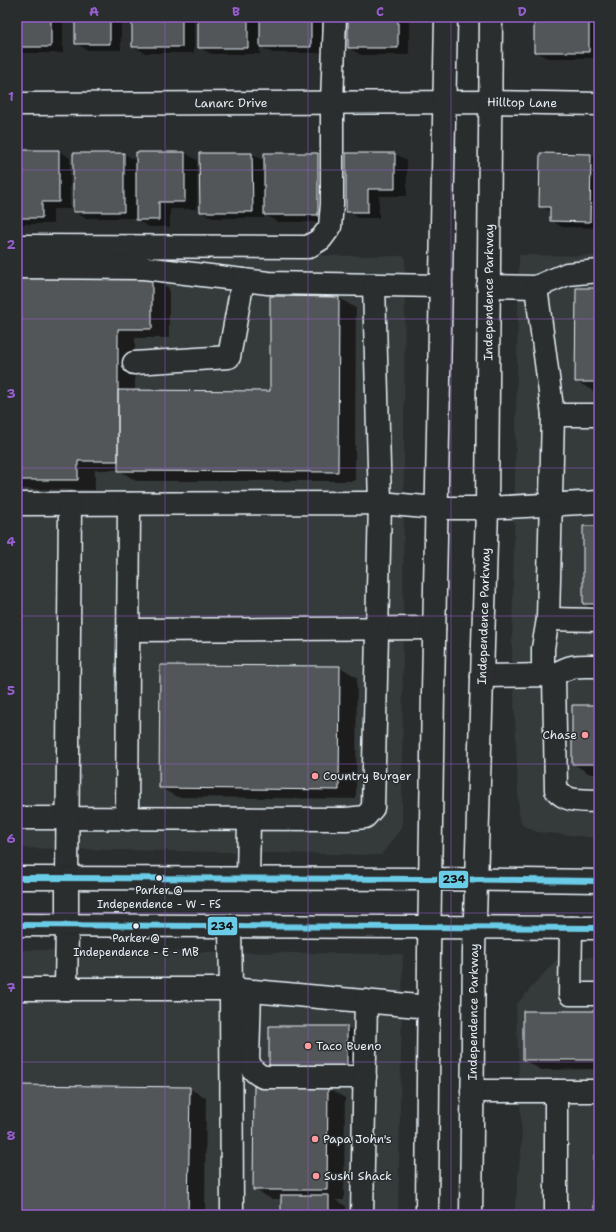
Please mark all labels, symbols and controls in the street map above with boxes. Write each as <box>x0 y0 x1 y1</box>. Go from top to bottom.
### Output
text: A <box>89 3 99 20</box>
text: B <box>232 3 240 20</box>
text: C <box>376 3 384 20</box>
text: D <box>517 3 527 20</box>
text: 1 <box>8 88 14 105</box>
street label: Hilltop Lane <box>487 94 557 111</box>
street label: Lanarc Drive <box>194 95 268 111</box>
street label: Independence Parkway <box>480 224 497 361</box>
text: 2 <box>6 236 16 253</box>
text: 3 <box>6 385 16 402</box>
text: 4 <box>6 533 16 550</box>
street label: Independence Parkway <box>474 547 494 685</box>
text: 5 <box>7 682 15 699</box>
place label: Chase <box>542 727 577 743</box>
marker: Chase <box>580 730 590 740</box>
place label: Country Burger <box>323 768 412 784</box>
marker: Country Burger <box>310 771 320 781</box>
text: 6 <box>6 830 16 847</box>
line badge: 234 <box>438 870 469 889</box>
text: 234 <box>443 872 466 887</box>
marker: Parker @ Independence - W - FS <box>154 873 164 883</box>
place label: Parker @ Independence - W - FS <box>97 883 221 912</box>
line badge: 234 <box>207 916 238 936</box>
text: 234 <box>211 919 234 934</box>
marker: Parker @ Independence - E - MB <box>131 921 141 931</box>
place label: Parker @ Independence - E - MB <box>73 931 199 960</box>
street label: Independence Parkway <box>465 943 482 1081</box>
text: 7 <box>6 979 16 996</box>
place label: Taco Bueno <box>316 1038 382 1054</box>
marker: Taco Bueno <box>303 1041 313 1051</box>
text: 8 <box>6 1127 16 1144</box>
place label: Papa John's <box>323 1131 392 1147</box>
marker: Papa John's <box>310 1134 320 1144</box>
place label: Sushi Shack <box>324 1168 392 1184</box>
marker: Sushi Shack <box>311 1171 321 1181</box>

